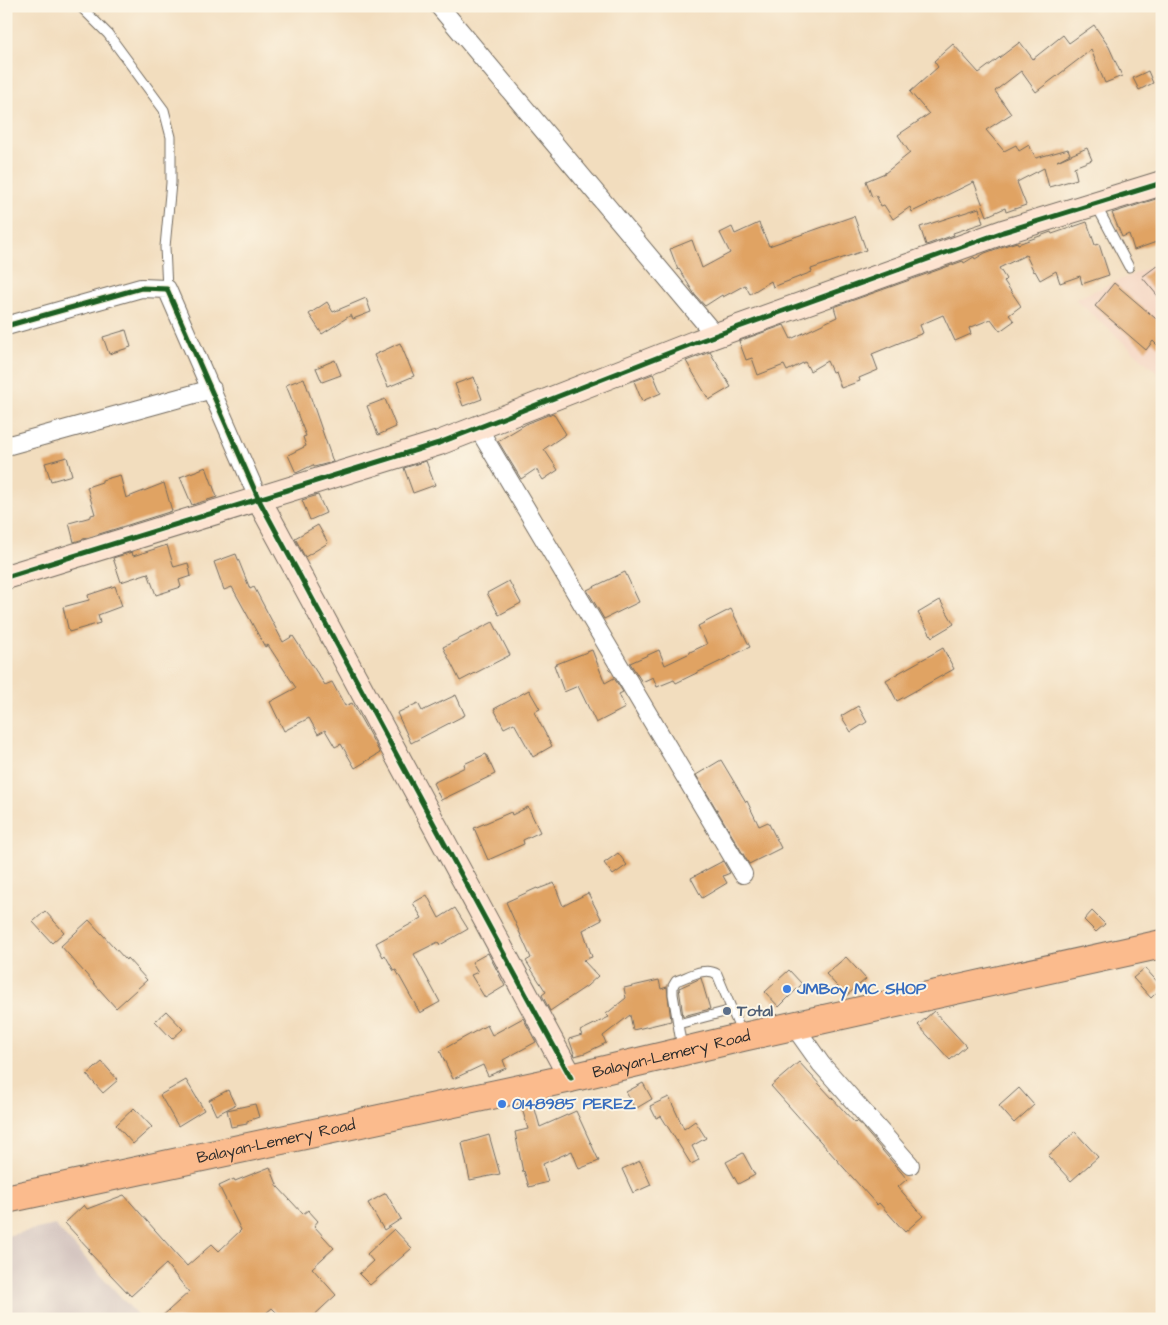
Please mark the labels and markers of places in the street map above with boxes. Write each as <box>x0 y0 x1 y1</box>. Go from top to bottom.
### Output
place label: JMBoy MC SHOP <box>796 978 927 1001</box>
marker: JMBoy MC SHOP <box>781 983 793 995</box>
place label: Total <box>736 1000 774 1022</box>
marker: Total <box>721 1005 733 1017</box>
place label: 0148985 PEREZ <box>512 1093 636 1115</box>
marker: 0148985 PEREZ <box>496 1098 508 1110</box>

